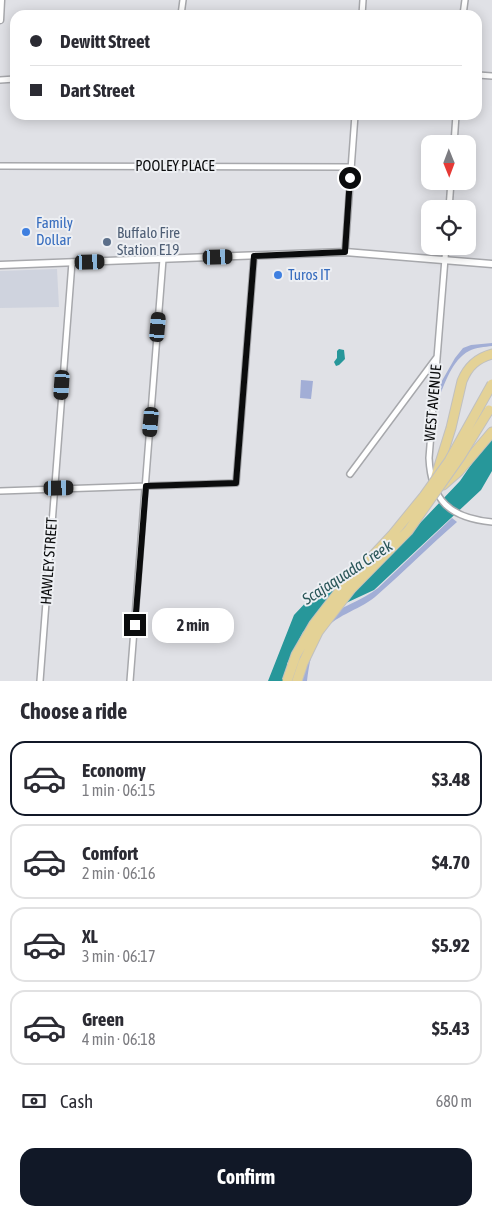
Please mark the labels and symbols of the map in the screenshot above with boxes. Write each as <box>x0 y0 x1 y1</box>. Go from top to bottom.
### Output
north arrow <box>421 135 476 190</box>
street label: POOLEY PLACE <box>135 157 215 174</box>
route start <box>339 167 361 189</box>
place label: Family Dollar <box>36 214 73 248</box>
place label: Buffalo Fire Station E19 <box>117 224 180 258</box>
marker: Family Dollar <box>20 226 32 238</box>
marker: Buffalo Fire Station E19 <box>101 236 113 248</box>
car <box>202 249 233 265</box>
car <box>74 254 105 270</box>
place label: Turos IT <box>288 266 331 283</box>
marker: Turos IT <box>272 269 284 281</box>
car <box>149 311 166 343</box>
street label: WEST AVENUE <box>421 363 444 442</box>
car <box>53 370 70 400</box>
car <box>142 406 159 438</box>
car <box>43 480 74 496</box>
street label: HAWLEY STREET <box>37 516 60 605</box>
water label: Scajaquada Creek <box>298 536 397 609</box>
callout: 2 min <box>152 608 235 642</box>
route end <box>124 614 146 636</box>

